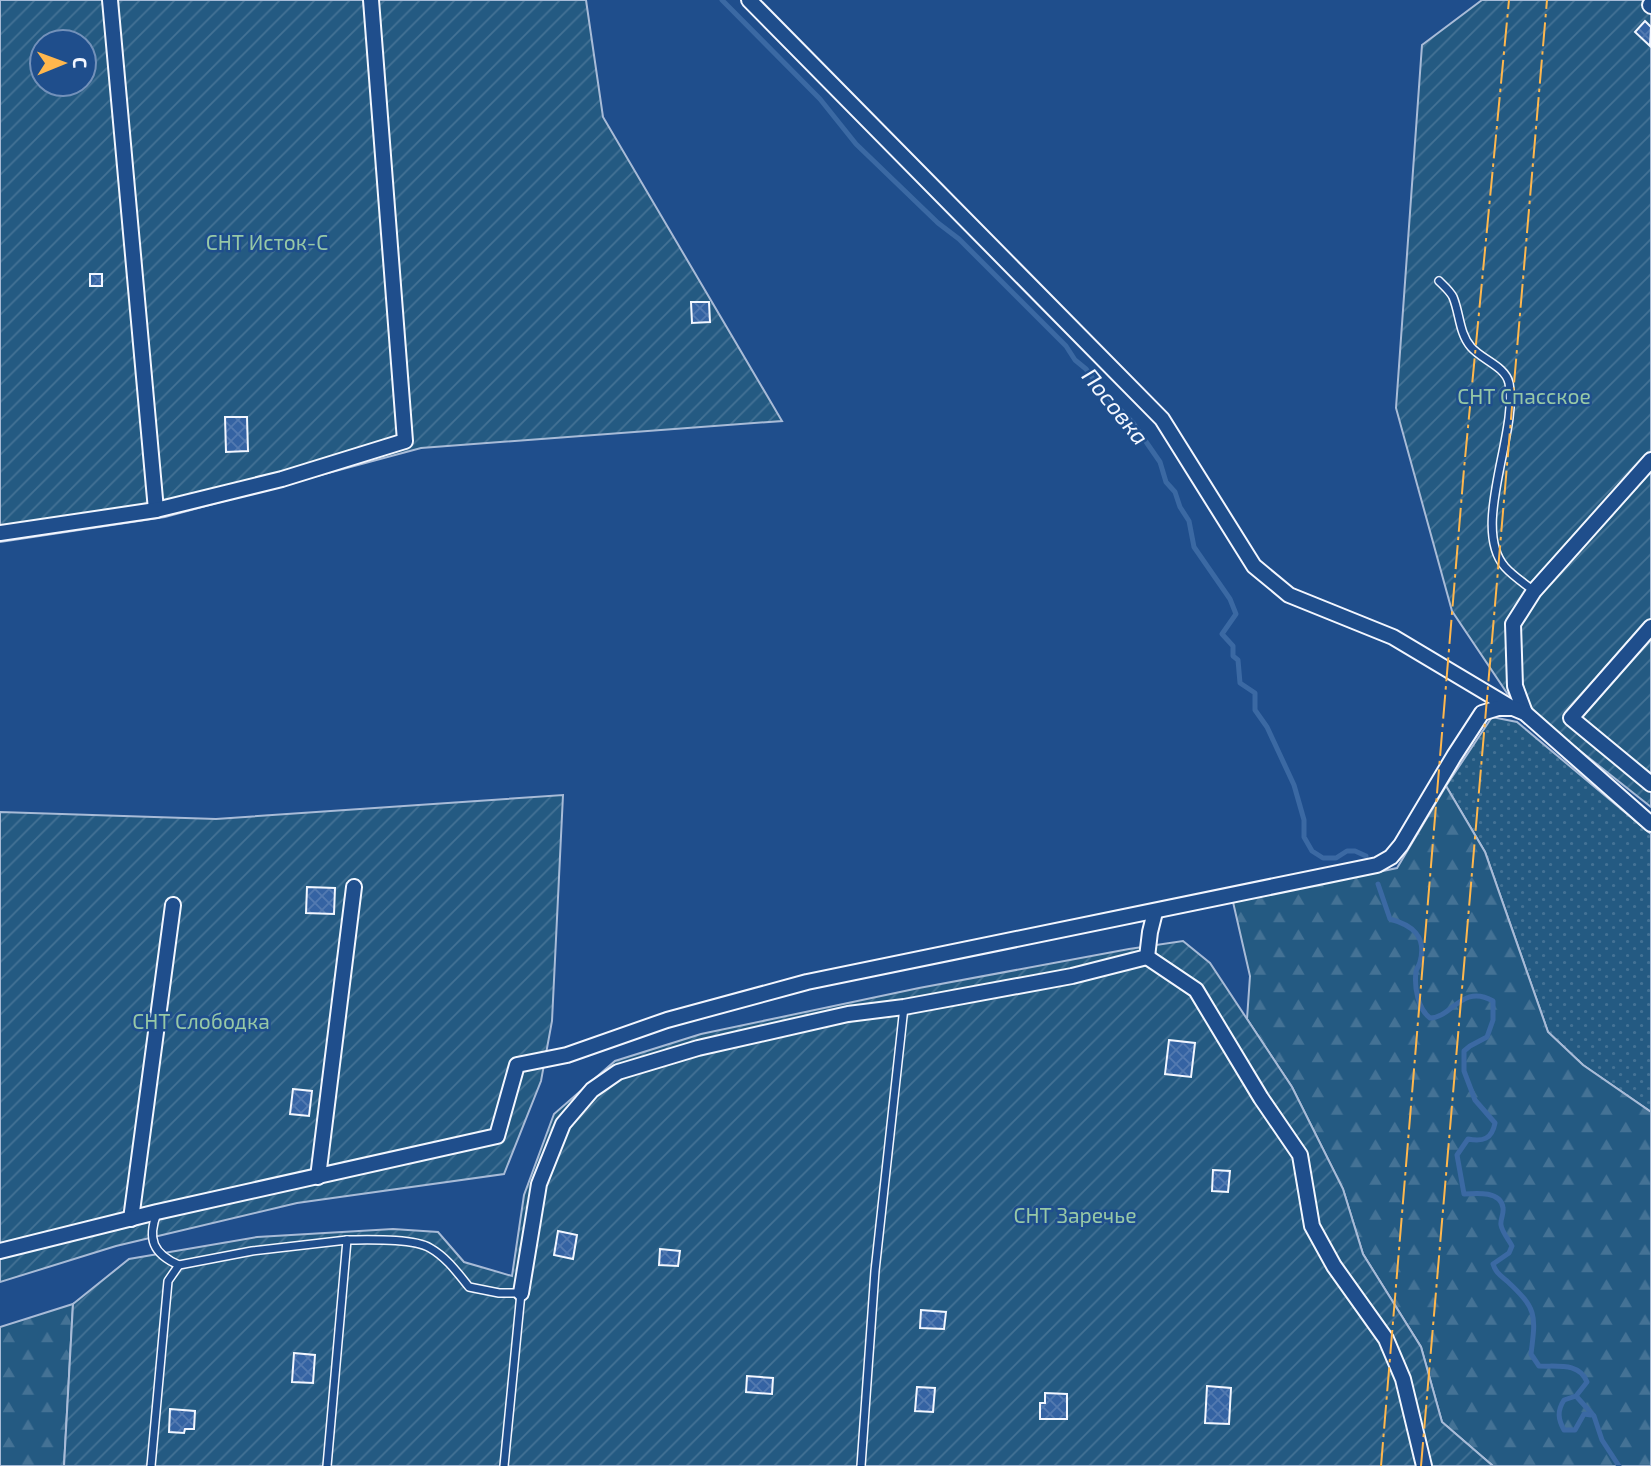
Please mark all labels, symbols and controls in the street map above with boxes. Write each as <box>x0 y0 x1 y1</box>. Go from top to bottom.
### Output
north arrow <box>28 28 98 98</box>
text: С <box>69 57 92 68</box>
park label: СНТ Исток-С <box>206 229 328 254</box>
water label: Посовка <box>1077 362 1155 450</box>
park label: СНТ Спасское <box>1457 383 1591 408</box>
park label: СНТ Слободка <box>132 1008 270 1033</box>
park label: СНТ Заречье <box>1014 1202 1136 1227</box>

